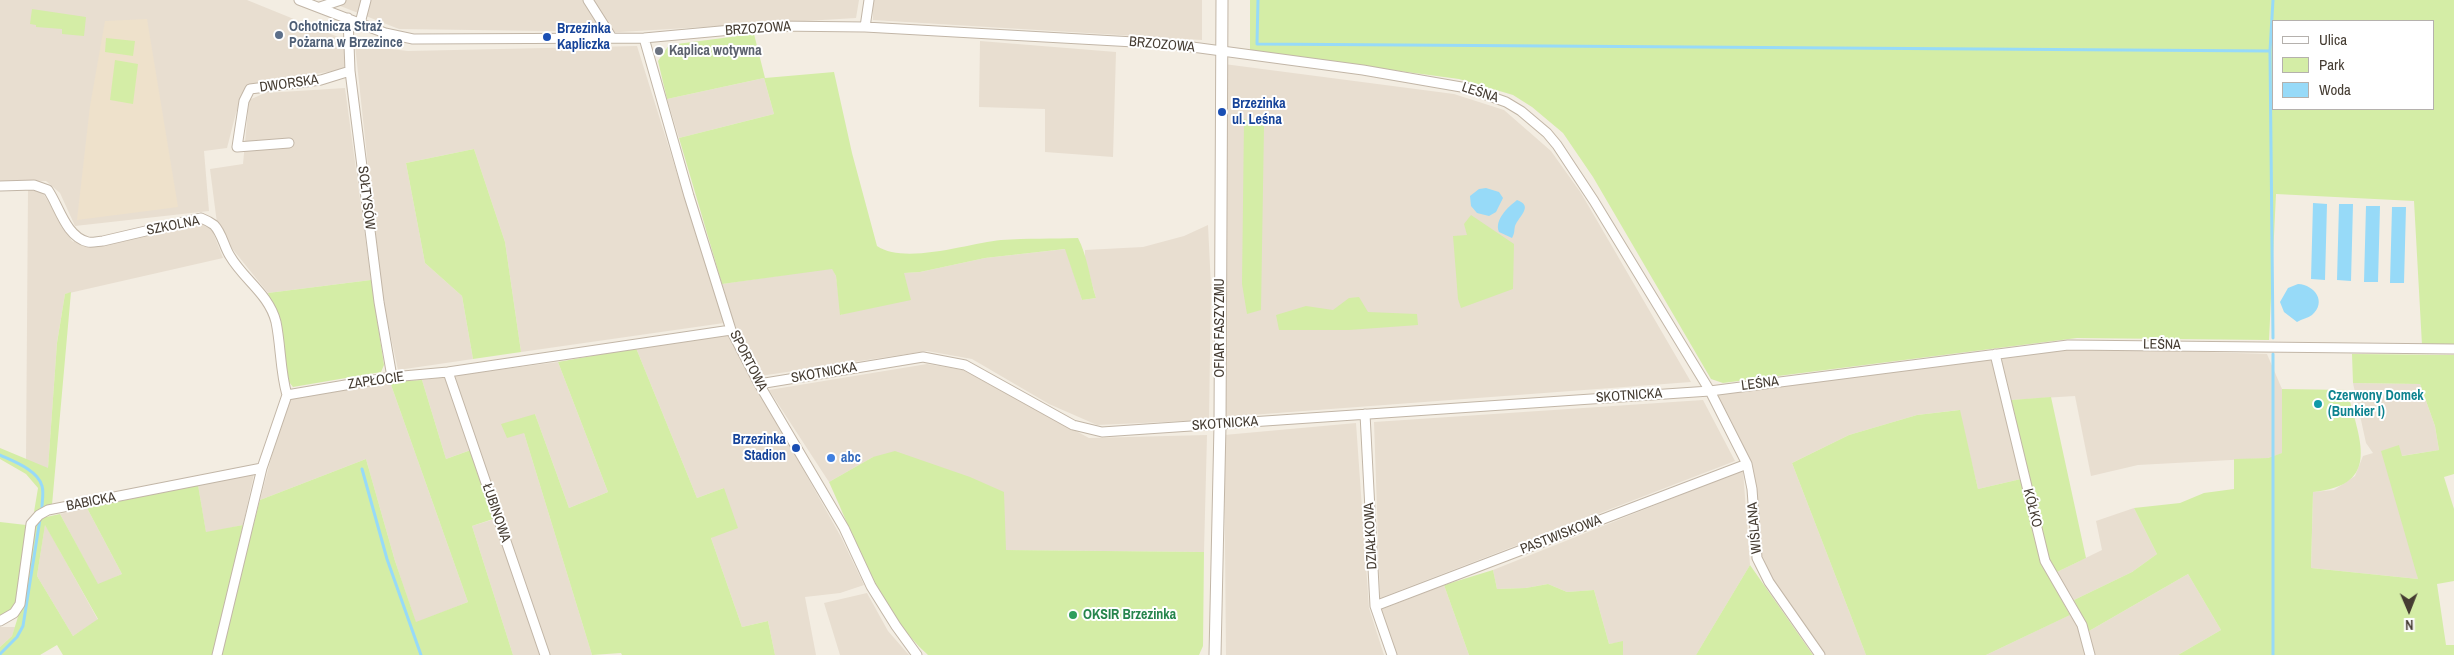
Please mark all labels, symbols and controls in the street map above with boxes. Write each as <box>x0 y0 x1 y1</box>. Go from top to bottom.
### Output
street label: BRZOZOWA <box>725 18 791 40</box>
place label: Ochotnicza Straż Pożarna w Brzezince <box>289 19 403 52</box>
legend <box>2272 20 2434 110</box>
place label: Brzezinka Kapliczka <box>557 21 611 54</box>
marker: Ochotnicza Straż Pożarna w Brzezince <box>273 29 285 41</box>
text: Ulica <box>2319 29 2347 50</box>
marker: Brzezinka Kapliczka <box>541 31 553 43</box>
street label: BRZOZOWA <box>1128 34 1196 56</box>
place label: Kaplica wotywna <box>669 43 762 59</box>
marker: Kaplica wotywna <box>653 45 665 57</box>
text: Park <box>2319 54 2344 75</box>
street label: DWORSKA <box>258 72 320 96</box>
street label: LEŚNA <box>1460 79 1500 107</box>
text: Woda <box>2319 79 2351 100</box>
place label: Brzezinka ul. Leśna <box>1232 96 1286 128</box>
marker: Brzezinka ul. Leśna <box>1216 106 1228 118</box>
street label: SOŁTYSÓW <box>354 165 378 231</box>
street label: SZKOLNA <box>145 213 201 239</box>
street label: OFIAR FASZYZMU <box>1212 278 1228 378</box>
street label: SPORTOWA <box>725 328 771 394</box>
street label: LEŚNA <box>2143 336 2181 354</box>
street label: SKOTNICKA <box>790 359 858 387</box>
street label: ZAPŁOCIE <box>347 369 405 393</box>
street label: LEŚNA <box>1740 373 1780 395</box>
street label: SKOTNICKA <box>1595 385 1663 407</box>
place label: Czerwony Domek (Bunkier I) <box>2328 388 2424 421</box>
marker: Czerwony Domek (Bunkier I) <box>2312 398 2324 410</box>
street label: SKOTNICKA <box>1191 413 1259 435</box>
place label: Brzezinka Stadion <box>732 432 786 464</box>
marker: Brzezinka Stadion <box>790 442 802 454</box>
place label: abc <box>841 450 861 466</box>
marker: abc <box>825 452 837 464</box>
street label: ŁUBINOWA <box>478 482 514 544</box>
street label: KÓŁKO <box>2019 487 2045 529</box>
street label: BABICKA <box>65 489 117 515</box>
street label: DZIAŁKOWA <box>1361 502 1381 570</box>
street label: WIŚLANA <box>1744 502 1766 554</box>
street label: PASTWISKOWA <box>1518 512 1604 558</box>
north arrow <box>2384 585 2434 635</box>
place label: OKSIR Brzezinka <box>1083 607 1176 623</box>
marker: OKSIR Brzezinka <box>1067 609 1079 621</box>
text: N <box>2405 616 2414 634</box>

